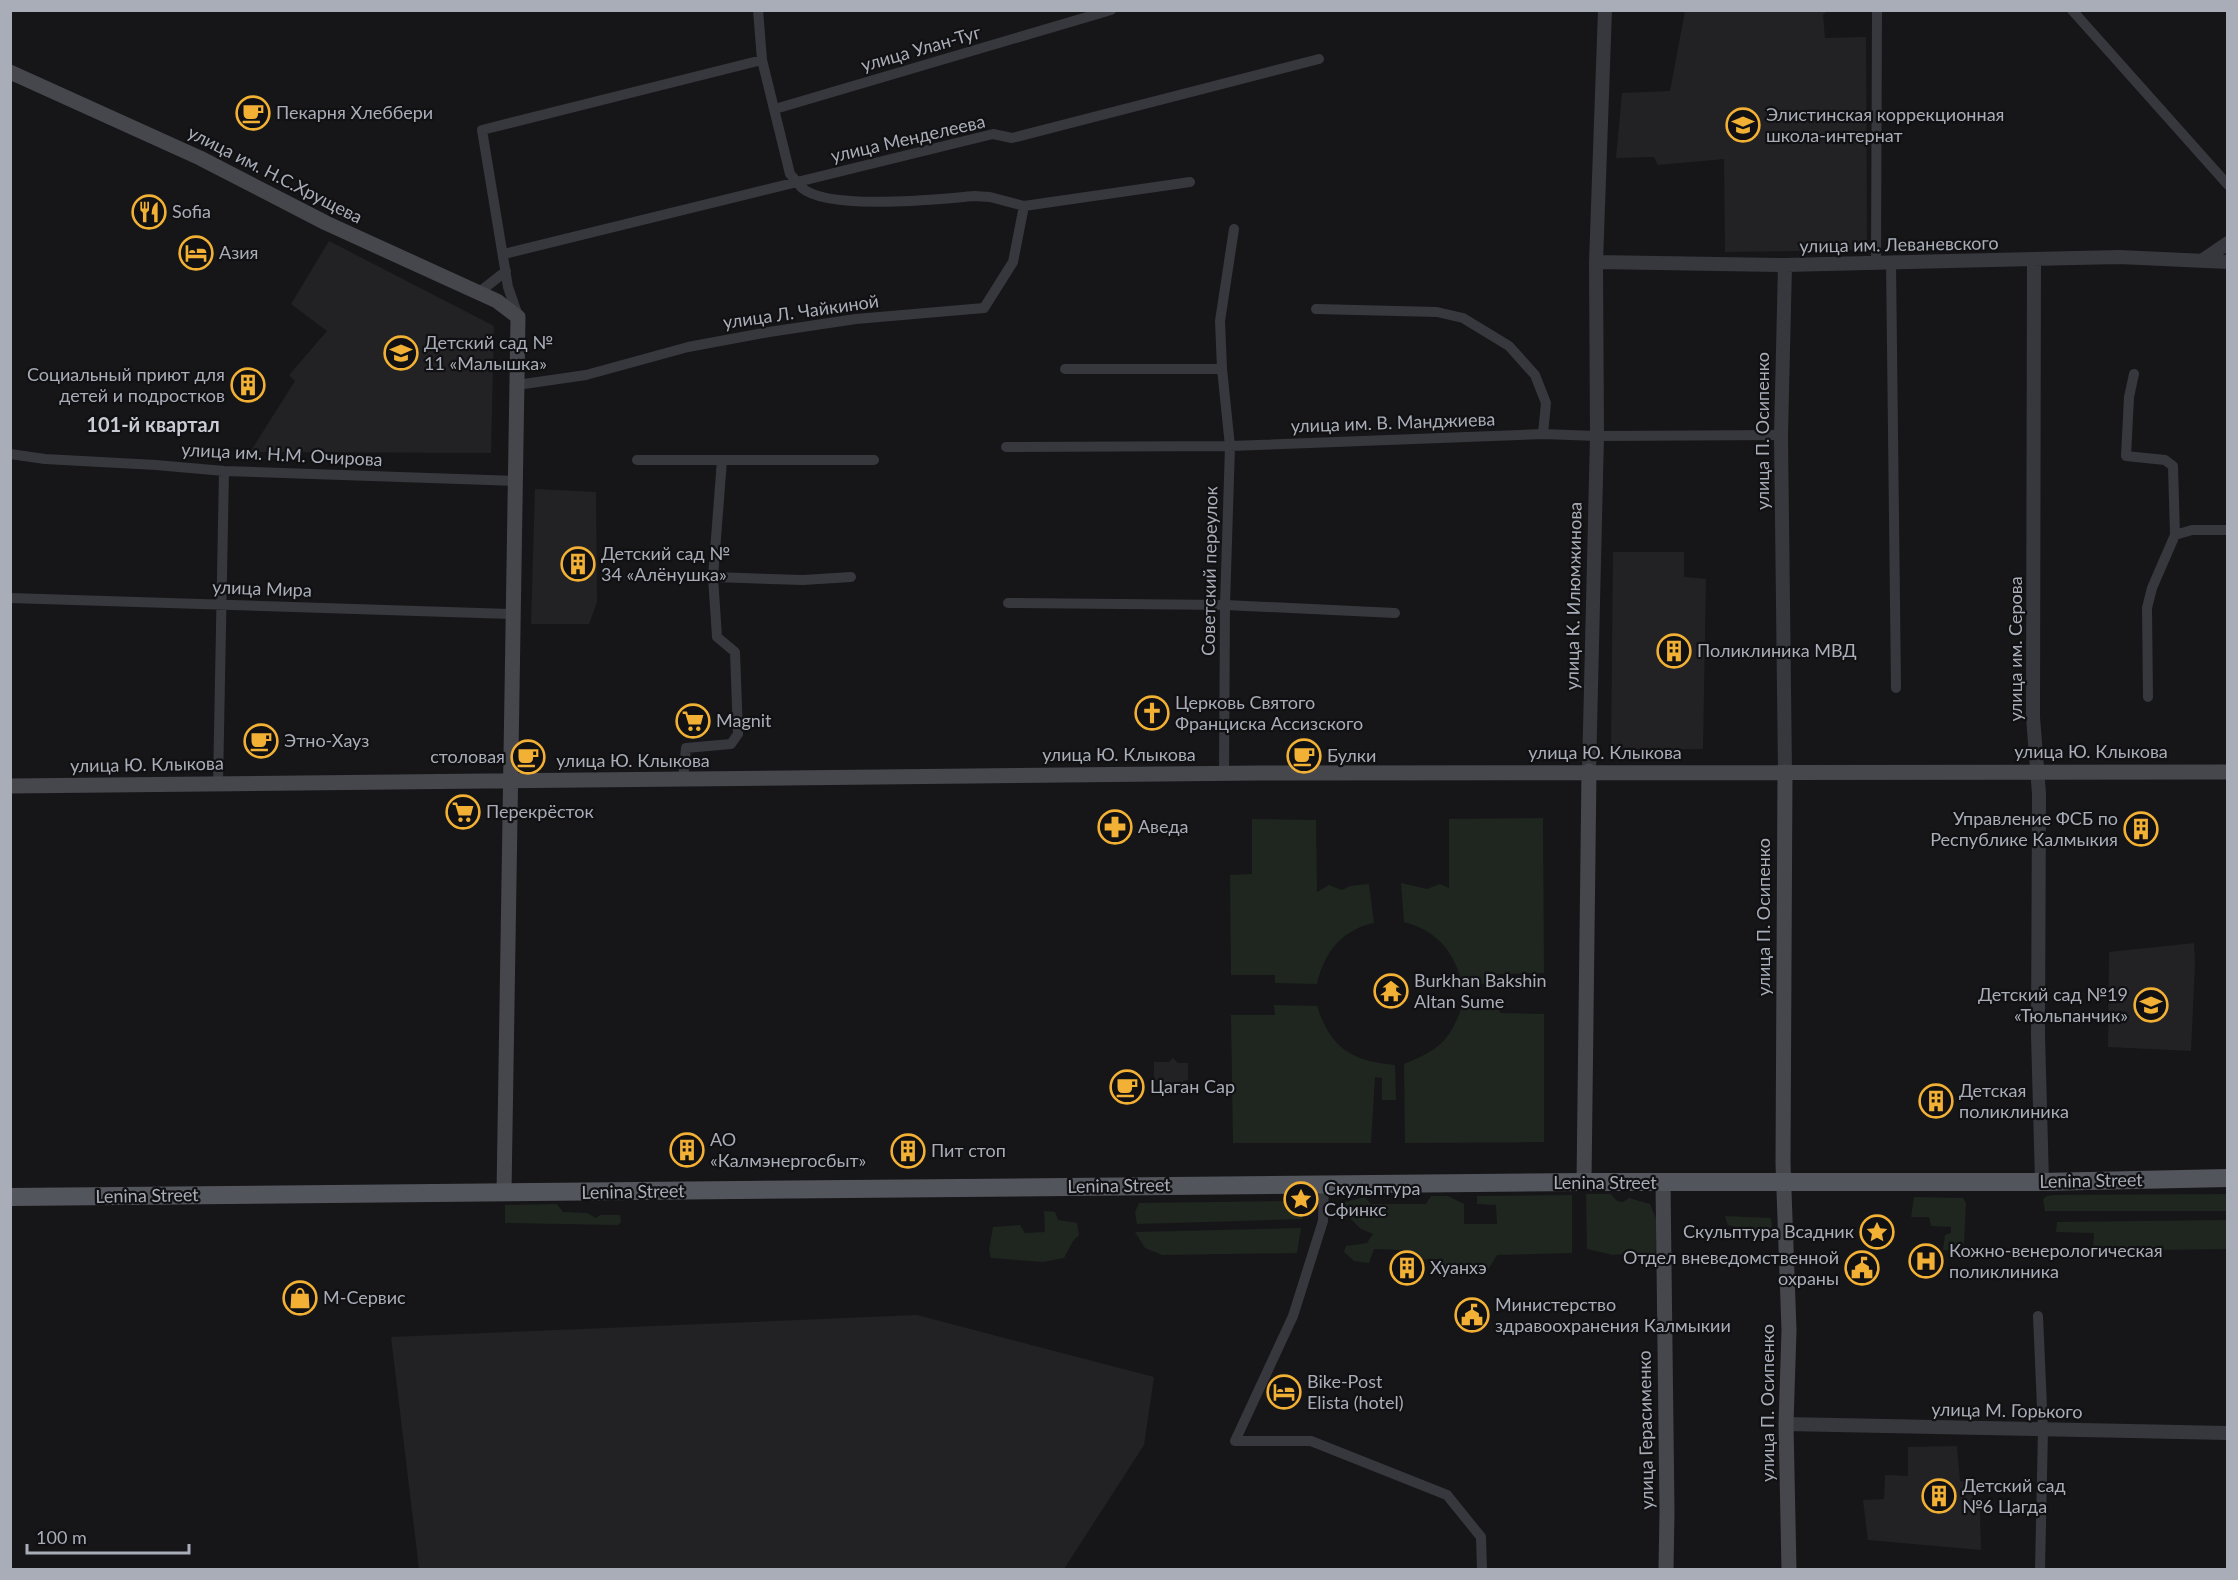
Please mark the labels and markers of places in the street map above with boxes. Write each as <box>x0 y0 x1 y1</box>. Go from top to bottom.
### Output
cafe icon: Пекарня Хлеббери <box>235 95 271 131</box>
place label: Пекарня Хлеббери <box>276 101 433 123</box>
place label: Элистинская коррекционная школа-интернат <box>1766 103 2004 146</box>
school or university icon: Элистинская коррекционная школа-интернат <box>1725 107 1761 143</box>
restaurant icon: Sofia <box>131 194 167 230</box>
place label: Sofia <box>172 200 211 222</box>
hotel icon: Азия <box>178 235 214 271</box>
place label: Азия <box>219 241 258 263</box>
place label: Детский сад № 11 «Малышка» <box>424 331 553 374</box>
school or university icon: Детский сад № 11 «Малышка» <box>383 335 419 371</box>
place label: Социальный приют для детей и подростков <box>27 363 225 406</box>
building icon: Социальный приют для детей и подростков <box>230 367 266 403</box>
place label: Детский сад № 34 «Алёнушка» <box>601 542 730 585</box>
building icon: Детский сад № 34 «Алёнушка» <box>560 546 596 582</box>
building icon: Поликлиника МВД <box>1656 633 1692 669</box>
place label: Поликлиника МВД <box>1697 639 1857 661</box>
place label: Церковь Святого Франциска Ассизского <box>1175 691 1363 734</box>
church icon: Церковь Святого Франциска Ассизского <box>1134 695 1170 731</box>
supermarket icon: Magnit <box>675 703 711 739</box>
place label: Magnit <box>716 709 772 731</box>
cafe icon: Этно-Хауз <box>243 723 279 759</box>
place label: Этно-Хауз <box>284 729 369 751</box>
cafe icon: Булки <box>1286 738 1322 774</box>
cafe icon: столовая <box>510 739 546 775</box>
place label: Булки <box>1327 744 1376 766</box>
place label: столовая <box>430 745 505 767</box>
supermarket icon: Перекрёсток <box>445 794 481 830</box>
place label: Перекрёсток <box>486 800 594 822</box>
place label: Управление ФСБ по Республике Калмыкия <box>1930 807 2118 850</box>
pharmacy icon: Аведа <box>1097 809 1133 845</box>
building icon: Управление ФСБ по Республике Калмыкия <box>2123 811 2159 847</box>
place label: Аведа <box>1138 815 1189 837</box>
place label: Burkhan Bakshin Altan Sume <box>1414 969 1547 1012</box>
temple icon: Burkhan Bakshin Altan Sume <box>1373 973 1409 1009</box>
place label: Детский сад №19 «Тюльпанчик» <box>1978 983 2128 1026</box>
school or university icon: Детский сад №19 «Тюльпанчик» <box>2133 987 2169 1023</box>
cafe icon: Цаган Сар <box>1109 1069 1145 1105</box>
place label: Цаган Сар <box>1150 1075 1235 1097</box>
place label: Детская поликлиника <box>1959 1079 2069 1122</box>
building icon: Детская поликлиника <box>1918 1083 1954 1119</box>
place label: АО «Калмэнергосбыт» <box>710 1128 866 1171</box>
building icon: АО «Калмэнергосбыт» <box>669 1132 705 1168</box>
building icon: Пит стоп <box>890 1133 926 1169</box>
place label: Пит стоп <box>931 1139 1006 1161</box>
place label: Скульптура Сфинкс <box>1324 1177 1420 1220</box>
place icon: Скульптура Сфинкс <box>1283 1181 1319 1217</box>
place icon: Скульптура Всадник <box>1859 1214 1895 1250</box>
place label: Скульптура Всадник <box>1683 1220 1855 1242</box>
place label: Кожно-венерологическая поликлиника <box>1949 1239 2163 1282</box>
hospital icon: Кожно-венерологическая поликлиника <box>1908 1243 1944 1279</box>
place label: Отдел вневедомственной охраны <box>1623 1246 1839 1289</box>
building icon: Хуанхэ <box>1389 1250 1425 1286</box>
public building icon: Отдел вневедомственной охраны <box>1844 1250 1880 1286</box>
place label: Хуанхэ <box>1430 1256 1487 1278</box>
shop icon: М-Сервис <box>282 1280 318 1316</box>
place label: М-Сервис <box>323 1286 406 1308</box>
place label: Министерство здравоохранения Калмыкии <box>1495 1293 1731 1336</box>
public building icon: Министерство здравоохранения Калмыкии <box>1454 1297 1490 1333</box>
place label: Bike-Post Elista (hotel) <box>1307 1370 1404 1413</box>
hotel icon: Bike-Post Elista (hotel) <box>1266 1374 1302 1410</box>
place label: Детский сад №6 Цагда <box>1962 1474 2066 1517</box>
building icon: Детский сад №6 Цагда <box>1921 1478 1957 1514</box>

